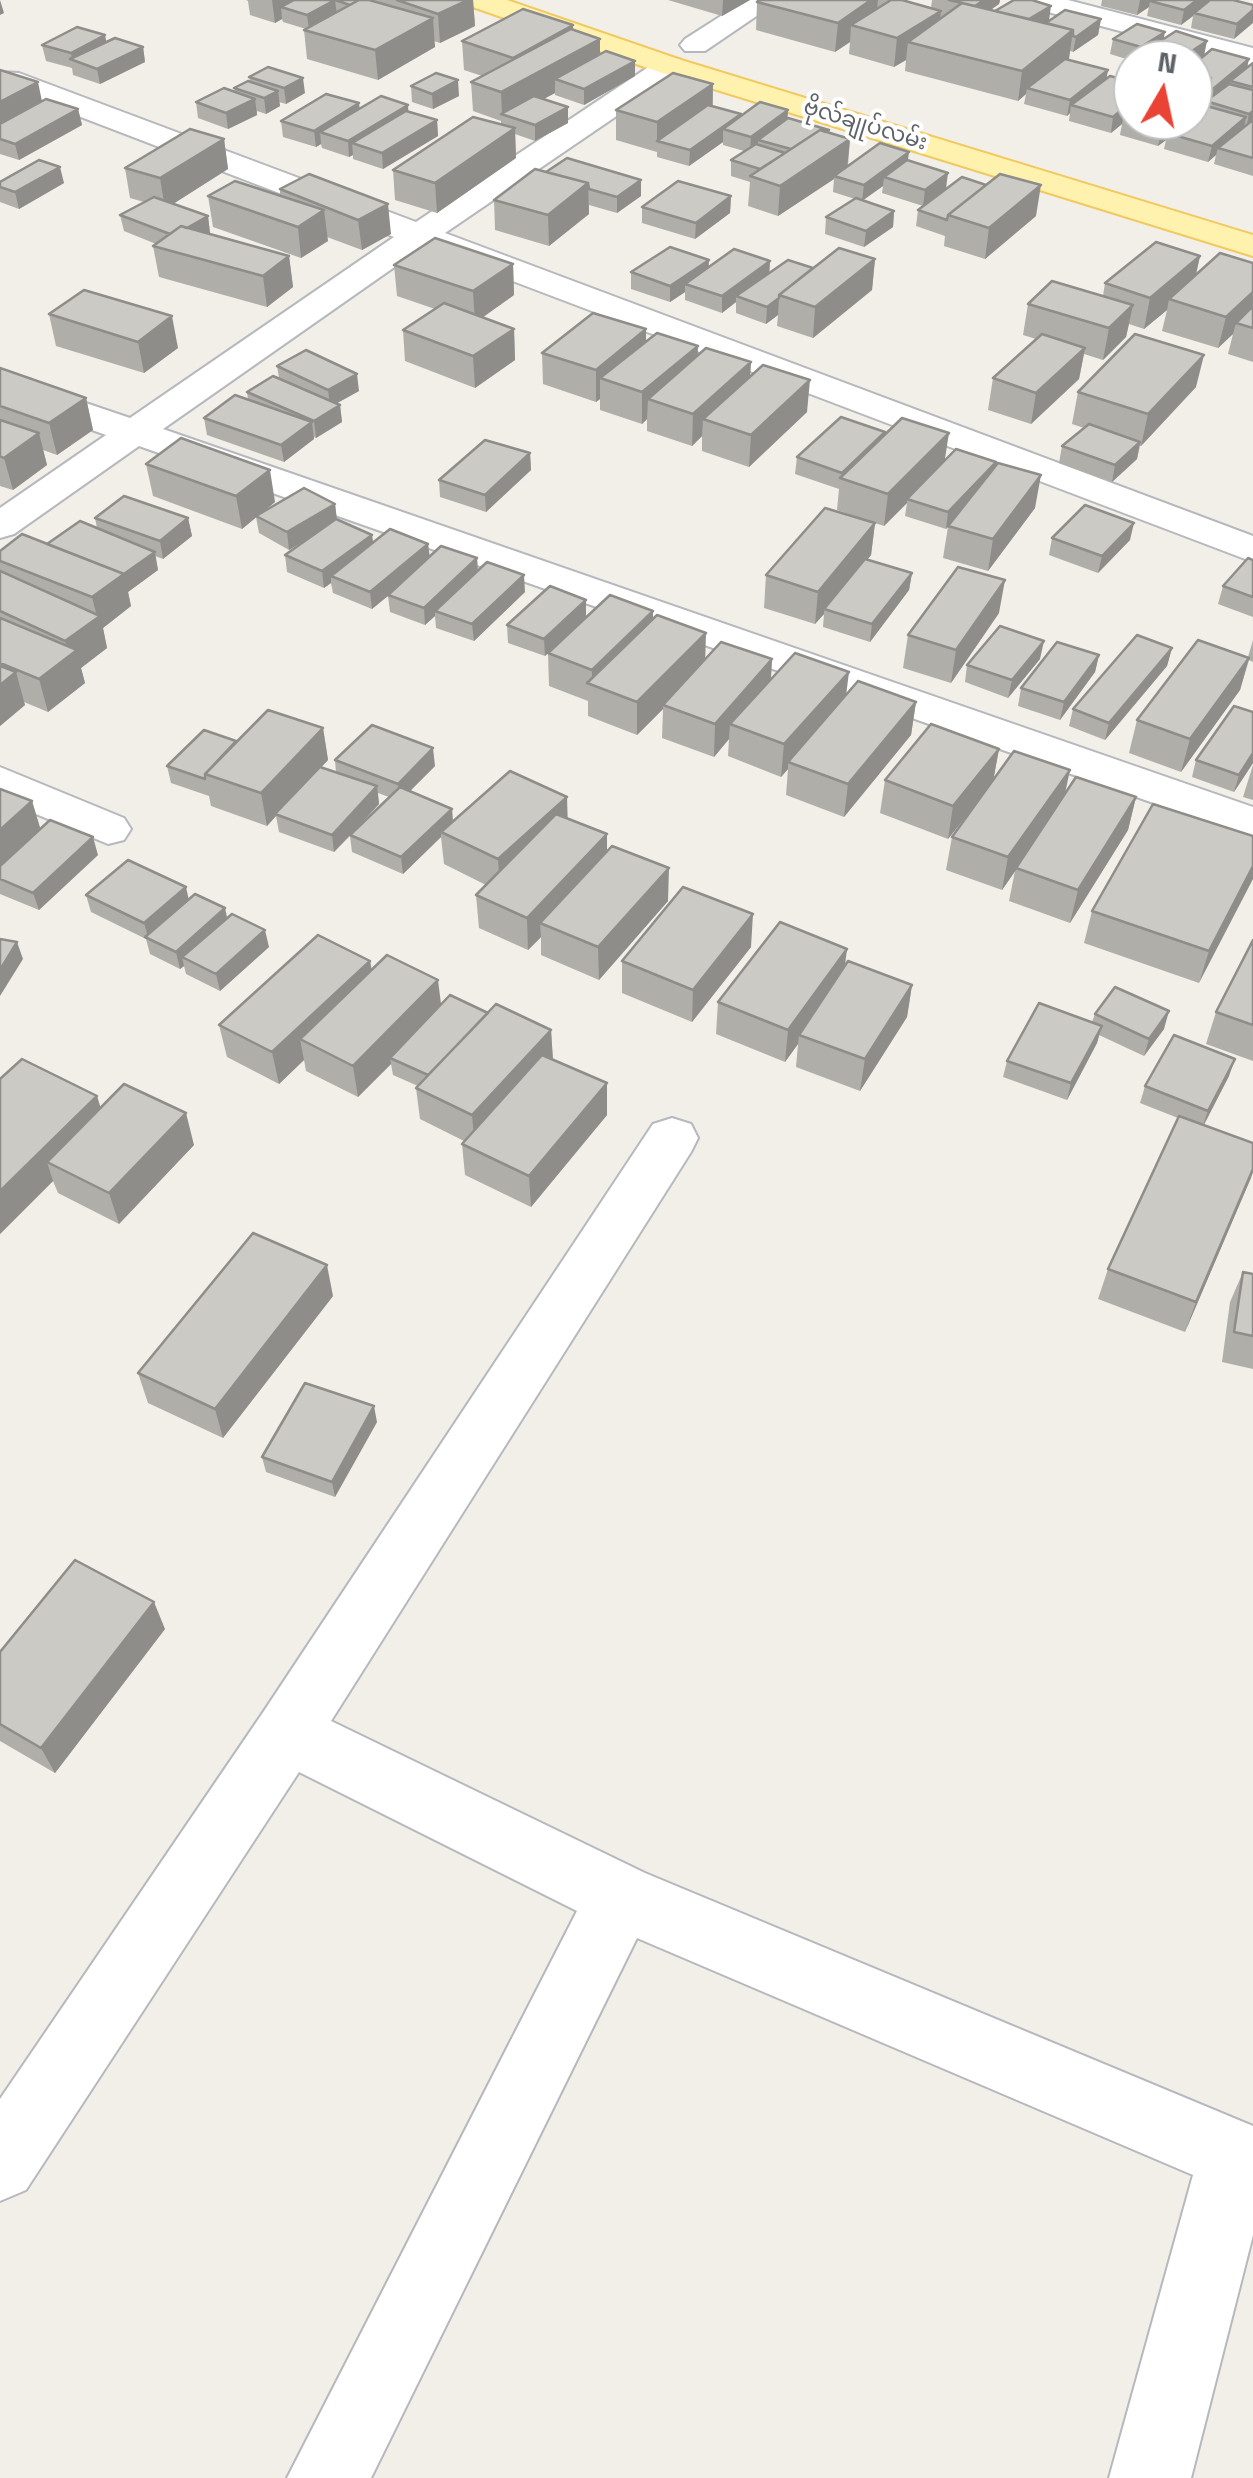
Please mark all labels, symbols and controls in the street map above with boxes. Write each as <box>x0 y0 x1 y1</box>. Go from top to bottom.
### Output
text: N <box>1155 39 1180 85</box>
north arrow <box>1113 40 1213 140</box>
street label: ဗိုလ်ချုပ်လမ်း <box>800 95 930 157</box>

